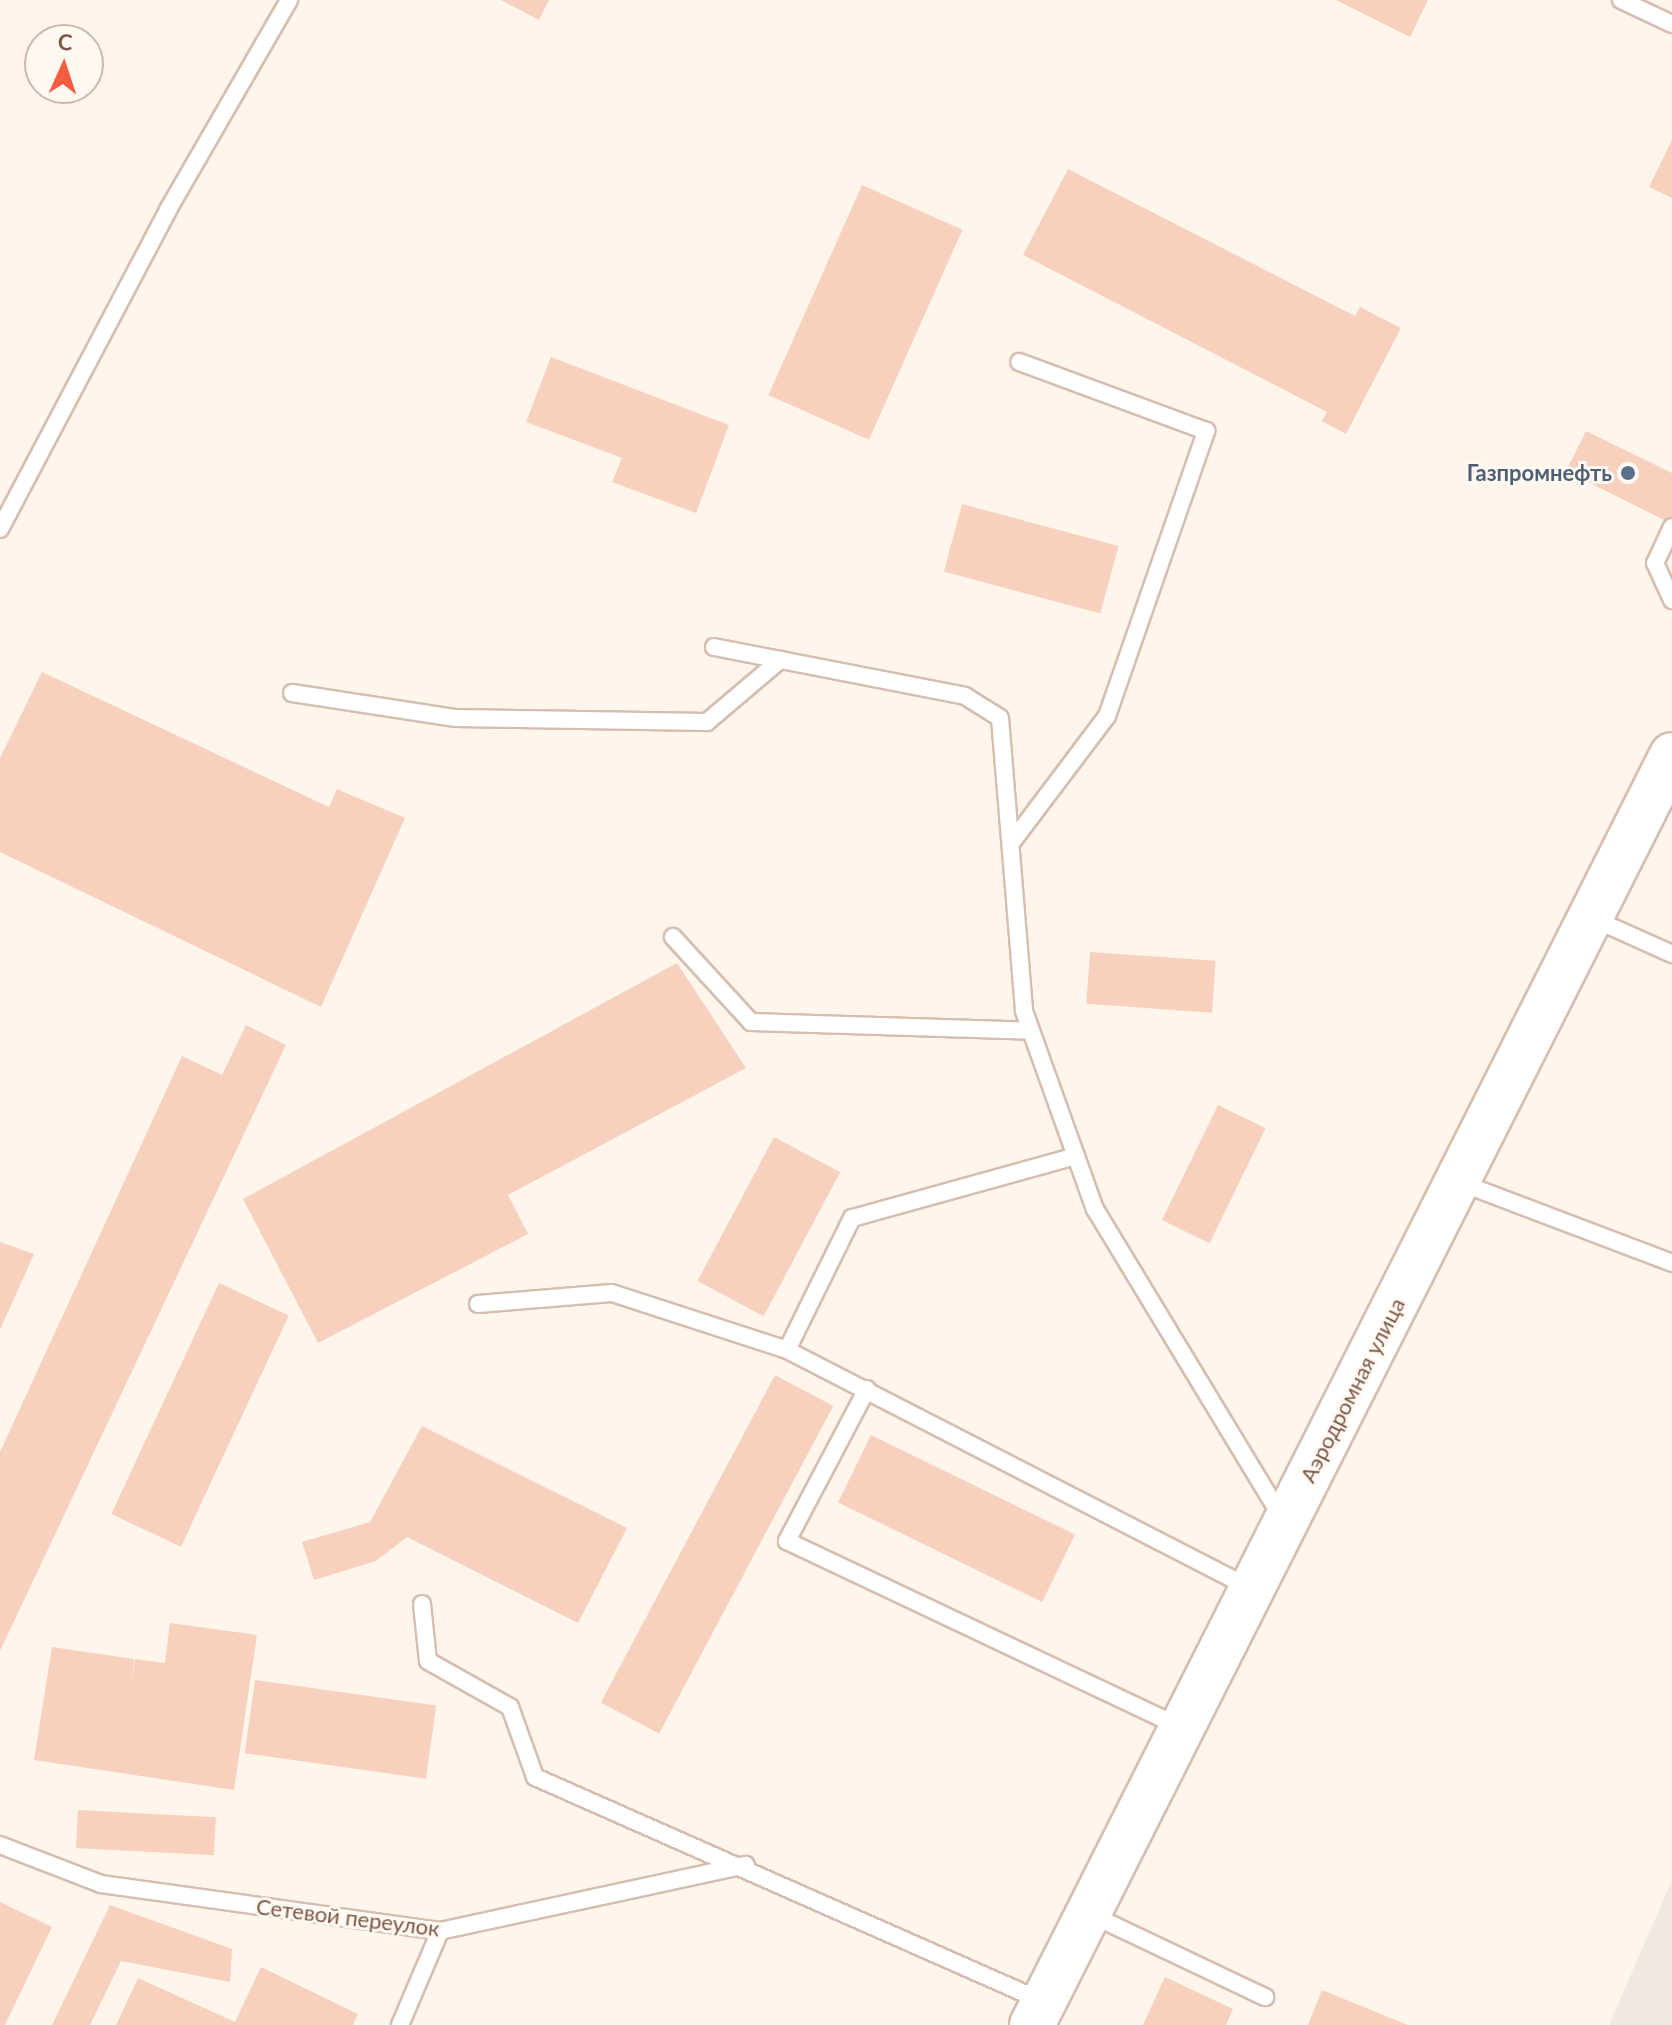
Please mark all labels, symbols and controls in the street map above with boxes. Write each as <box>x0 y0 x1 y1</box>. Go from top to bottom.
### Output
north arrow <box>24 24 104 104</box>
text: С <box>57 28 73 55</box>
place label: Газпромнефть <box>1467 460 1612 486</box>
marker: Газпромнефть <box>1619 464 1637 482</box>
street label: Аэродромная улица <box>1294 1293 1410 1487</box>
street label: Сетевой переулок <box>255 1893 441 1941</box>

